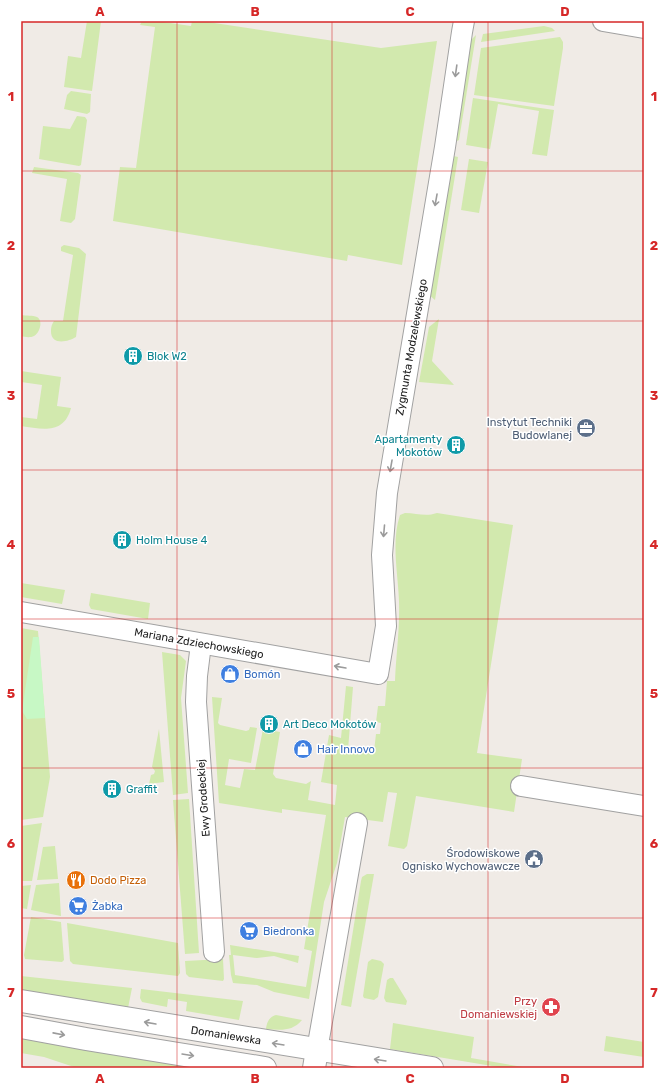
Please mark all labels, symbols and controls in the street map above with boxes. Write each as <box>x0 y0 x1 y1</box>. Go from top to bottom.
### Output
text: A <box>95 4 105 19</box>
text: B <box>250 4 260 19</box>
text: C <box>405 4 415 19</box>
text: D <box>560 4 570 19</box>
one-way arrow <box>452 64 460 77</box>
text: 1 <box>8 89 14 104</box>
text: 1 <box>651 89 657 104</box>
one-way arrow <box>432 193 440 206</box>
text: 2 <box>7 238 15 253</box>
text: 2 <box>650 238 658 253</box>
street label: Zygmunta Modzelewskiego <box>393 278 430 416</box>
building icon: Blok W2 <box>122 345 144 367</box>
place label: Blok W2 <box>147 350 187 363</box>
text: 3 <box>7 388 16 403</box>
text: 3 <box>650 388 659 403</box>
place label: Instytut Techniki Budowlanej <box>487 416 572 442</box>
office icon: Instytut Techniki Budowlanej <box>575 417 597 439</box>
place label: Apartamenty Mokotów <box>375 433 442 459</box>
building icon: Apartamenty Mokotów <box>445 434 467 456</box>
one-way arrow <box>387 459 395 472</box>
one-way arrow <box>380 524 387 537</box>
building icon: Holm House 4 <box>111 529 133 551</box>
place label: Holm House 4 <box>136 534 208 547</box>
text: 4 <box>7 537 16 552</box>
text: 4 <box>650 537 659 552</box>
street label: Mariana Zdziechowskiego <box>133 626 265 661</box>
shop icon: Bomón <box>219 663 241 685</box>
one-way arrow <box>333 663 346 671</box>
place label: Bomón <box>244 668 280 681</box>
text: 5 <box>7 686 15 701</box>
text: 5 <box>650 686 658 701</box>
building icon: Art Deco Mokotów <box>258 713 280 735</box>
place label: Art Deco Mokotów <box>283 718 377 731</box>
shop icon: Hair Innovo <box>292 738 314 760</box>
place label: Hair Innovo <box>317 743 375 756</box>
street label: Ewy Grodeckiej <box>194 758 213 837</box>
building icon: Graffit <box>101 778 123 800</box>
place label: Graffit <box>126 783 158 796</box>
text: 6 <box>7 836 16 851</box>
text: 6 <box>650 836 659 851</box>
place label: Środowiskowe Ognisko Wychowawcze <box>402 847 520 873</box>
public building icon: Środowiskowe Ognisko Wychowawcze <box>523 848 545 870</box>
restaurant icon: Dodo Pizza <box>65 869 87 891</box>
place label: Dodo Pizza <box>90 874 146 887</box>
supermarket icon: Żabka <box>67 895 89 917</box>
place label: Żabka <box>92 899 123 913</box>
supermarket icon: Biedronka <box>238 920 260 942</box>
place label: Biedronka <box>263 925 314 938</box>
text: 7 <box>7 985 15 1000</box>
text: 7 <box>650 985 658 1000</box>
place label: Przy Domaniewskiej <box>460 995 537 1021</box>
pharmacy icon: Przy Domaniewskiej <box>540 996 562 1018</box>
one-way arrow <box>144 1018 157 1026</box>
street label: Domaniewska <box>190 1024 262 1047</box>
one-way arrow <box>52 1030 65 1038</box>
one-way arrow <box>272 1039 285 1047</box>
one-way arrow <box>181 1052 194 1060</box>
one-way arrow <box>373 1056 386 1064</box>
text: A <box>95 1071 105 1086</box>
text: B <box>250 1071 260 1086</box>
text: C <box>405 1071 415 1086</box>
text: D <box>560 1071 570 1086</box>

